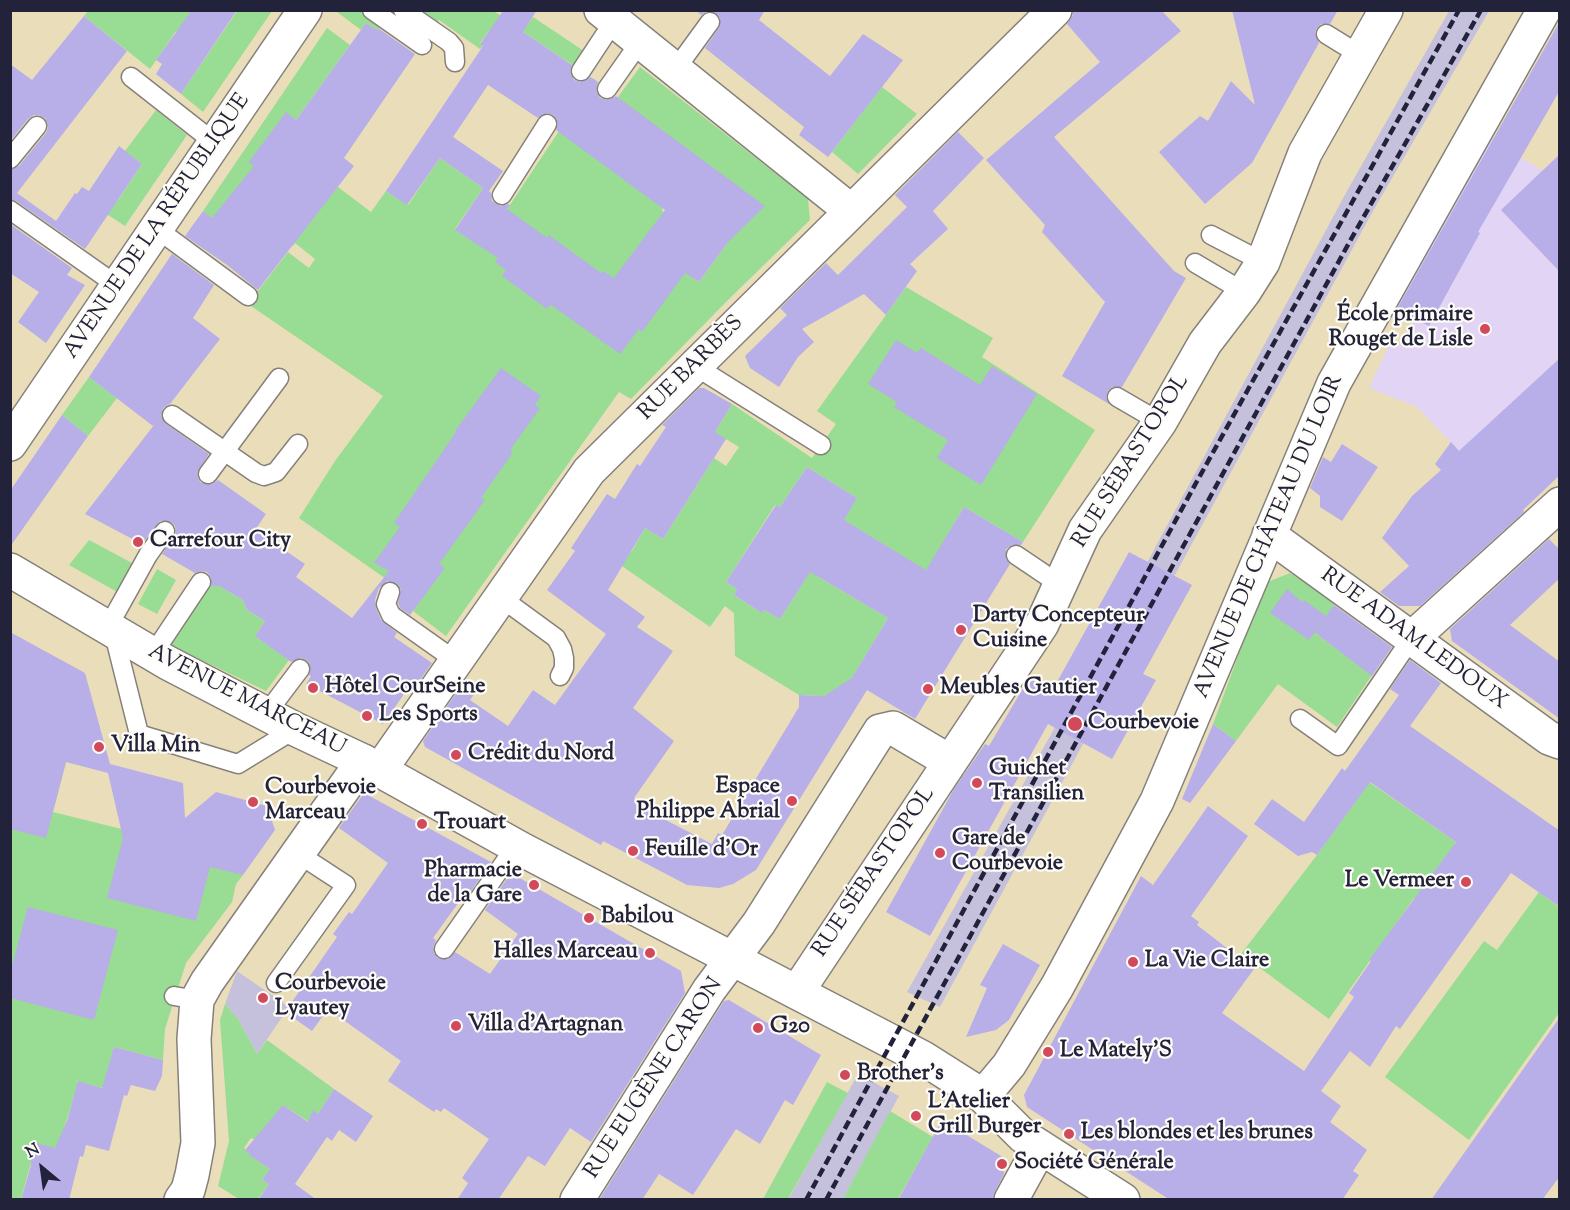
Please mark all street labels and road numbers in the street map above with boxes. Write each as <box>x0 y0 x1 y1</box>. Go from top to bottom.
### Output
street label: AVENUE DE LA RÉPUBLIQUE <box>59 89 257 365</box>
street label: RUE BARBÈS <box>634 311 750 427</box>
street label: RUE SÉBASTOPOL <box>1068 370 1196 554</box>
street label: AVENUE DE CHÂTEAU DU LOIR <box>1190 371 1350 703</box>
street label: RUE ADAM LEDOUX <box>1314 563 1512 717</box>
street label: AVENUE MARCEAU <box>143 640 349 762</box>
street label: RUE SÉBASTOPOL <box>808 783 942 963</box>
street label: RUE EUGÈNE CARON <box>580 974 730 1184</box>

